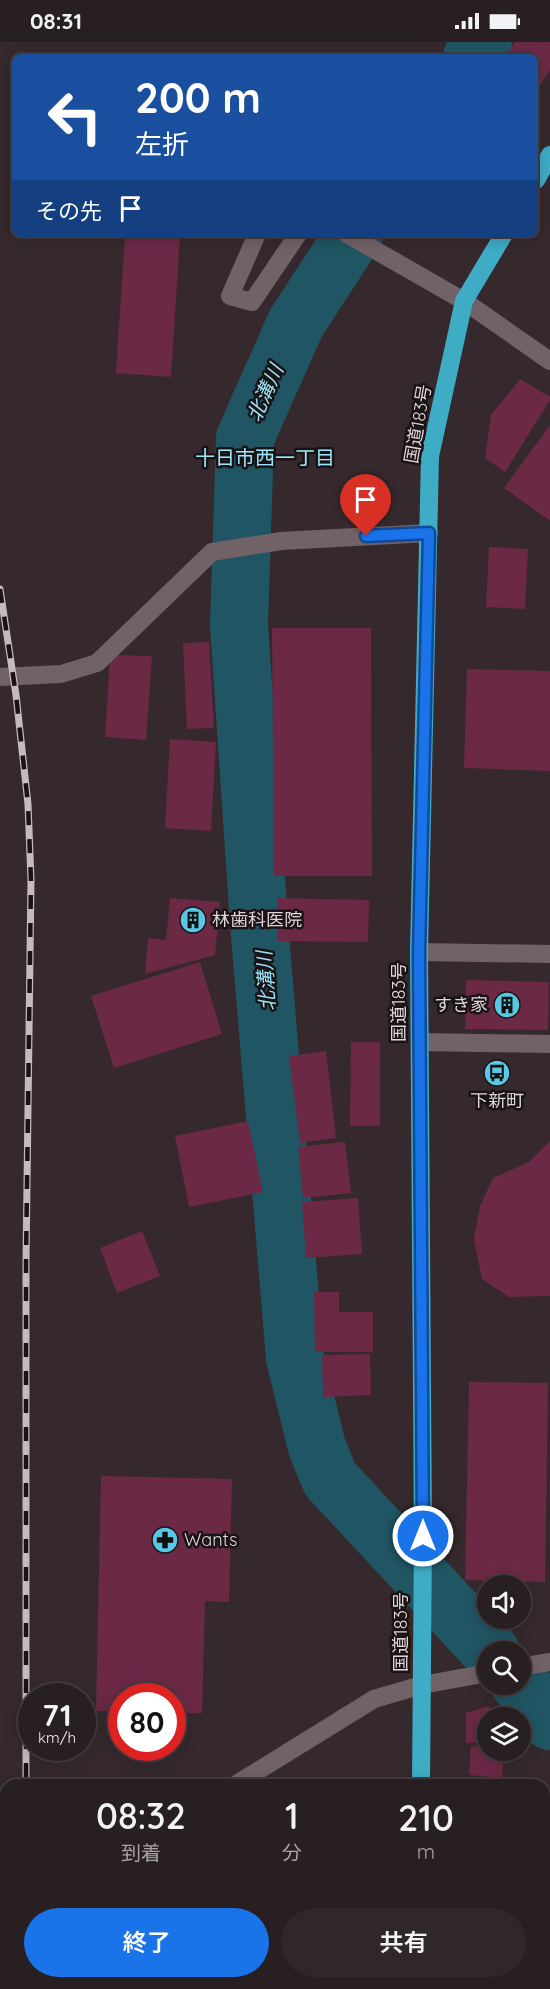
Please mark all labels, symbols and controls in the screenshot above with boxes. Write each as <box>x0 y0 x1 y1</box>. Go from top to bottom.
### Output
text: 08:31 <box>30 7 82 35</box>
text: 200 m <box>135 71 261 124</box>
icon: left <box>36 78 114 156</box>
text: 左折 <box>135 127 189 161</box>
icon: arrive <box>114 192 147 225</box>
text: その先 <box>36 197 102 225</box>
water label: 北溝川 <box>241 358 289 425</box>
street label: 国道183号 <box>399 383 436 465</box>
district label: 十日市西一丁目 <box>195 445 335 470</box>
pin <box>340 474 391 536</box>
icon: arrive <box>349 483 382 516</box>
building icon: 林歯科医院 <box>178 905 208 935</box>
place label: 林歯科医院 <box>212 908 302 931</box>
water label: 北溝川 <box>251 948 280 1012</box>
street label: 国道183号 <box>387 962 410 1042</box>
building icon: すき家 <box>492 990 522 1020</box>
place label: すき家 <box>434 993 488 1016</box>
bus stop icon: 下新町 <box>482 1058 512 1088</box>
place label: 下新町 <box>470 1089 524 1112</box>
position arrow <box>391 1504 455 1568</box>
pharmacy icon: Wants <box>150 1525 180 1555</box>
place label: Wants <box>184 1528 237 1551</box>
map controls <box>477 1575 531 1761</box>
button: sound <box>477 1575 531 1629</box>
street label: 国道183号 <box>389 1592 412 1672</box>
button: search <box>477 1641 531 1695</box>
speed limit sign: 80 <box>108 1683 186 1761</box>
text: 71 <box>42 1696 72 1734</box>
button: layers <box>477 1707 531 1761</box>
text: km/h <box>38 1728 76 1747</box>
text: 08:32 <box>96 1793 186 1838</box>
text: 1 <box>285 1793 299 1838</box>
text: 210 <box>398 1795 454 1840</box>
text: m <box>417 1839 435 1864</box>
text: 到着 <box>121 1840 161 1865</box>
text: 分 <box>282 1840 302 1865</box>
button: 終了 <box>24 1908 269 1977</box>
button: 共有 <box>281 1908 526 1977</box>

